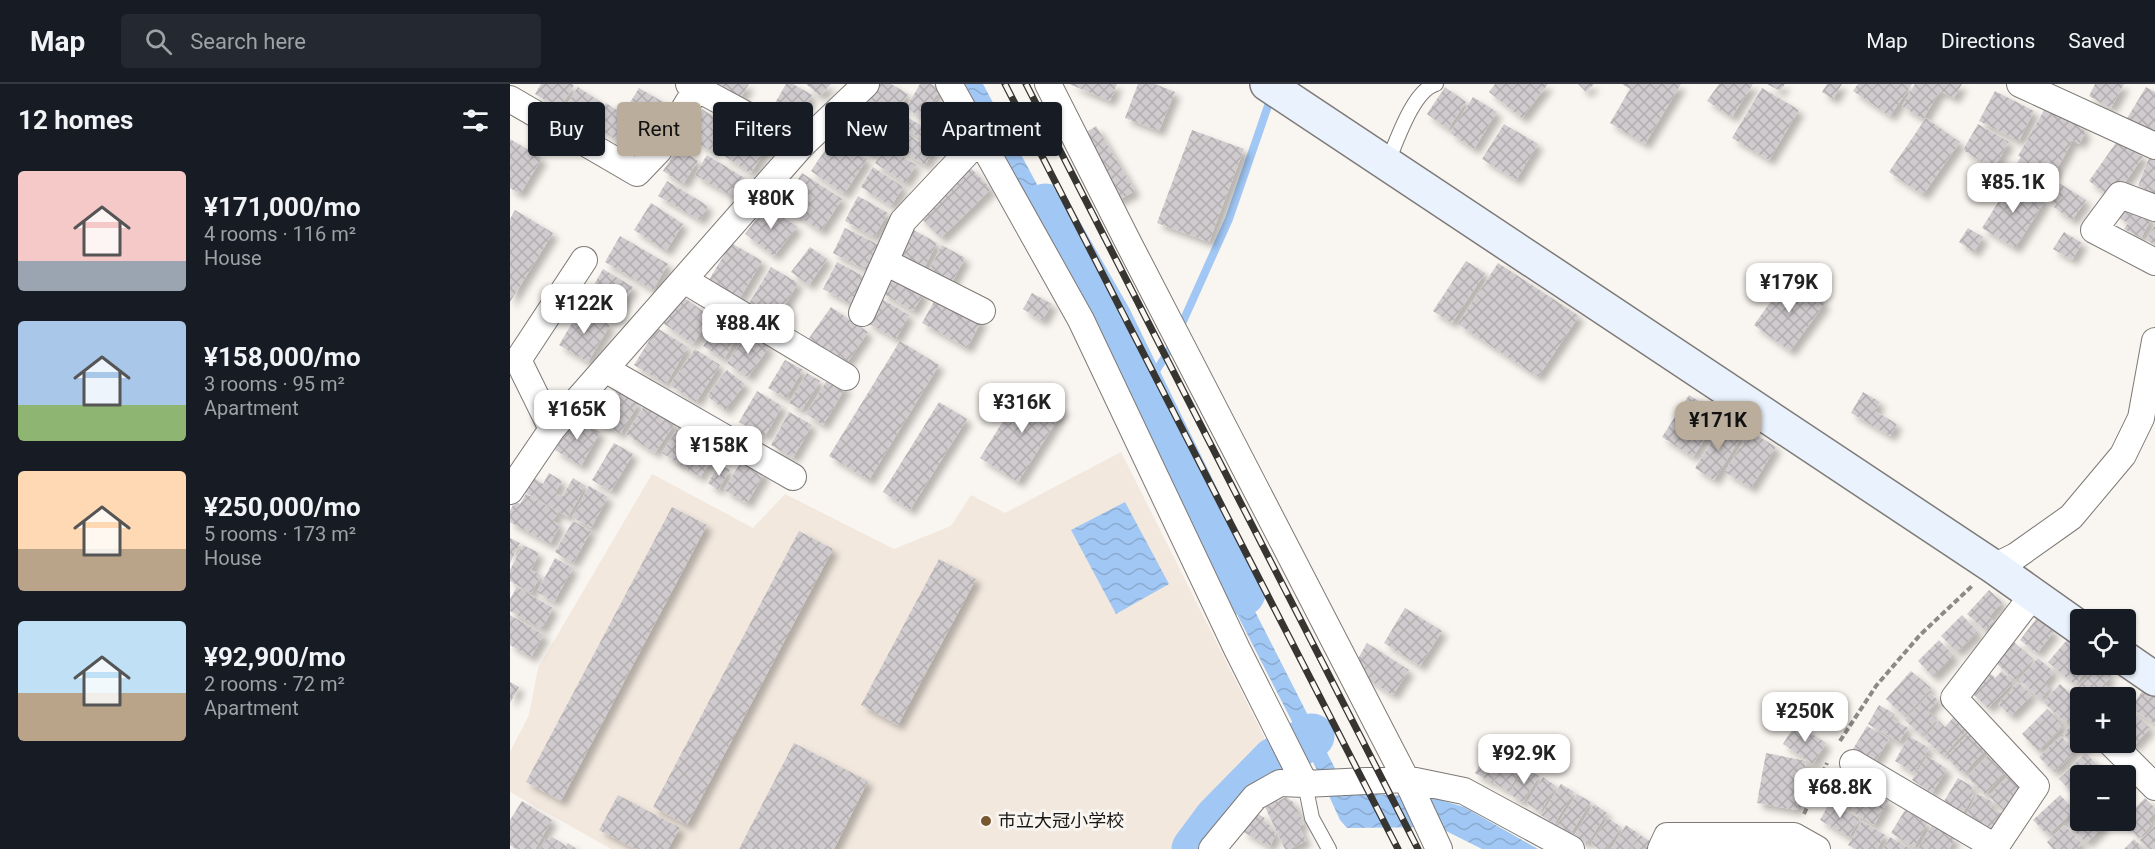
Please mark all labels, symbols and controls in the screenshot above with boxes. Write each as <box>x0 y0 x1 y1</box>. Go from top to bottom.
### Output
search box <box>121 14 541 68</box>
text: Map <box>30 25 85 58</box>
icon: search <box>142 25 175 58</box>
text: Search here <box>190 29 306 54</box>
text: Map <box>1866 29 1908 53</box>
text: Directions <box>1941 29 2035 53</box>
text: Saved <box>2068 29 2125 53</box>
chip: Buy <box>528 102 605 156</box>
chip: Rent <box>617 102 701 156</box>
chip: Filters <box>713 102 813 156</box>
chip: New <box>825 102 909 156</box>
chip: Apartment <box>921 102 1062 156</box>
icon: filters <box>459 104 492 137</box>
text: 12 homes <box>18 105 133 135</box>
pin: ¥85.1K <box>1964 163 2062 214</box>
text: ¥85.1K <box>1981 170 2045 194</box>
pin: ¥80K <box>735 179 807 230</box>
text: ¥80K <box>748 186 794 210</box>
text: ¥171,000/mo <box>204 192 361 222</box>
icon: home <box>66 195 138 267</box>
text: 4 rooms · 116 m² <box>204 222 356 246</box>
text: House <box>204 246 262 270</box>
pin: ¥179K <box>1747 263 1831 314</box>
text: ¥179K <box>1760 270 1818 294</box>
pin: ¥122K <box>542 284 626 335</box>
text: ¥122K <box>555 291 613 315</box>
pin: ¥88.4K <box>699 304 797 355</box>
text: ¥88.4K <box>716 311 780 335</box>
text: ¥158,000/mo <box>204 342 361 372</box>
icon: home <box>66 345 138 417</box>
text: 3 rooms · 95 m² <box>204 372 345 396</box>
pin: ¥316K <box>980 383 1064 434</box>
pin: ¥165K <box>535 390 619 441</box>
text: ¥316K <box>993 390 1051 414</box>
text: Apartment <box>204 396 299 420</box>
text: ¥165K <box>548 397 606 421</box>
pin: ¥171K <box>1676 401 1760 452</box>
text: ¥171K <box>1689 408 1747 432</box>
pin: ¥158K <box>677 426 761 477</box>
text: ¥158K <box>690 433 748 457</box>
text: ¥250,000/mo <box>204 492 361 522</box>
icon: home <box>66 495 138 567</box>
text: 5 rooms · 173 m² <box>204 522 356 546</box>
text: House <box>204 546 262 570</box>
map controls <box>2070 609 2136 831</box>
button: locate <box>2070 609 2136 675</box>
text: ¥92,900/mo <box>204 642 346 672</box>
icon: home <box>66 645 138 717</box>
text: 2 rooms · 72 m² <box>204 672 345 696</box>
button: + <box>2070 687 2136 753</box>
pin: ¥250K <box>1763 692 1847 743</box>
text: Apartment <box>204 696 299 720</box>
text: ¥250K <box>1776 699 1834 723</box>
pin: ¥92.9K <box>1475 734 1573 785</box>
text: ¥92.9K <box>1492 741 1556 765</box>
button: − <box>2070 765 2136 831</box>
pin: ¥68.8K <box>1791 768 1889 819</box>
text: ¥68.8K <box>1808 775 1872 799</box>
place label: 市立大冠小学校 <box>998 810 1124 831</box>
marker: 市立大冠小学校 <box>979 814 993 828</box>

